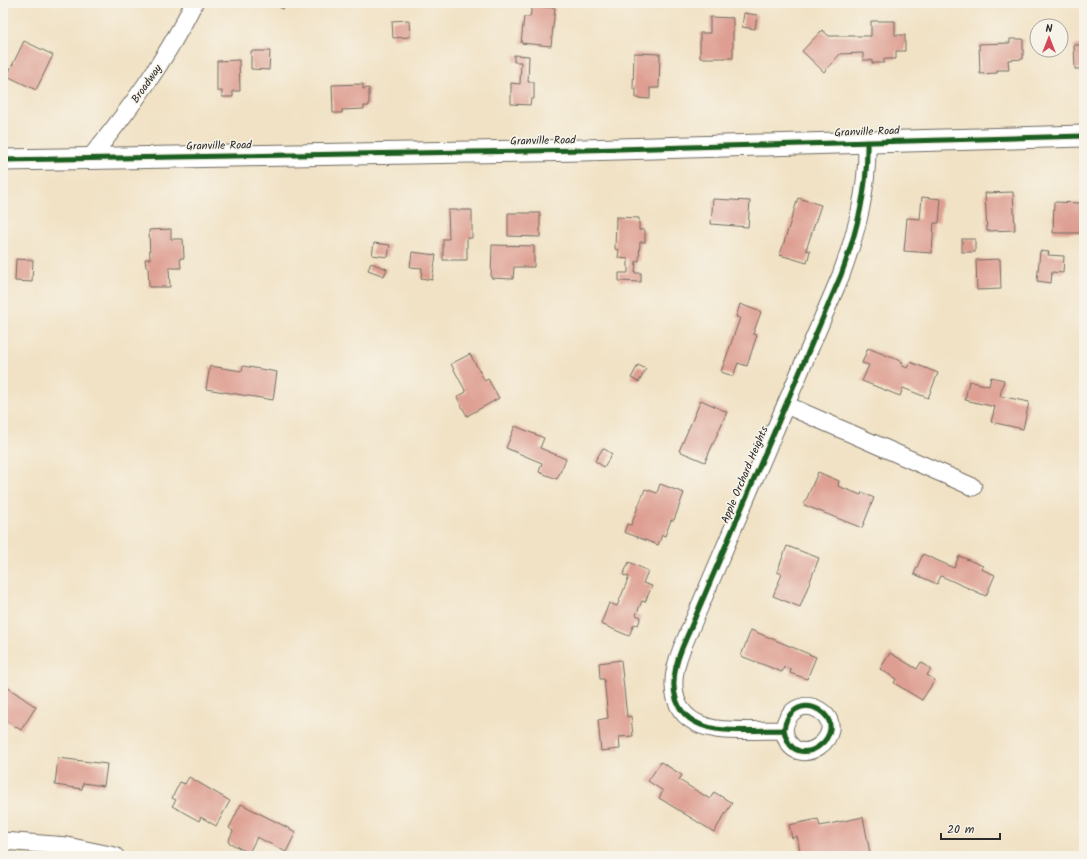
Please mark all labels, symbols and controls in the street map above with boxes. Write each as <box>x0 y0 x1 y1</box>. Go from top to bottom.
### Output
north arrow <box>1029 18 1069 58</box>
text: N <box>1046 20 1053 38</box>
street label: Broadway <box>127 60 167 107</box>
street label: Granville Road <box>834 122 901 142</box>
street label: Granville Road <box>510 131 576 151</box>
street label: Granville Road <box>186 136 252 156</box>
street label: Apple Orchard Heights <box>716 423 774 526</box>
scale bar <box>941 815 1000 841</box>
text: 20 m <box>947 820 975 839</box>

